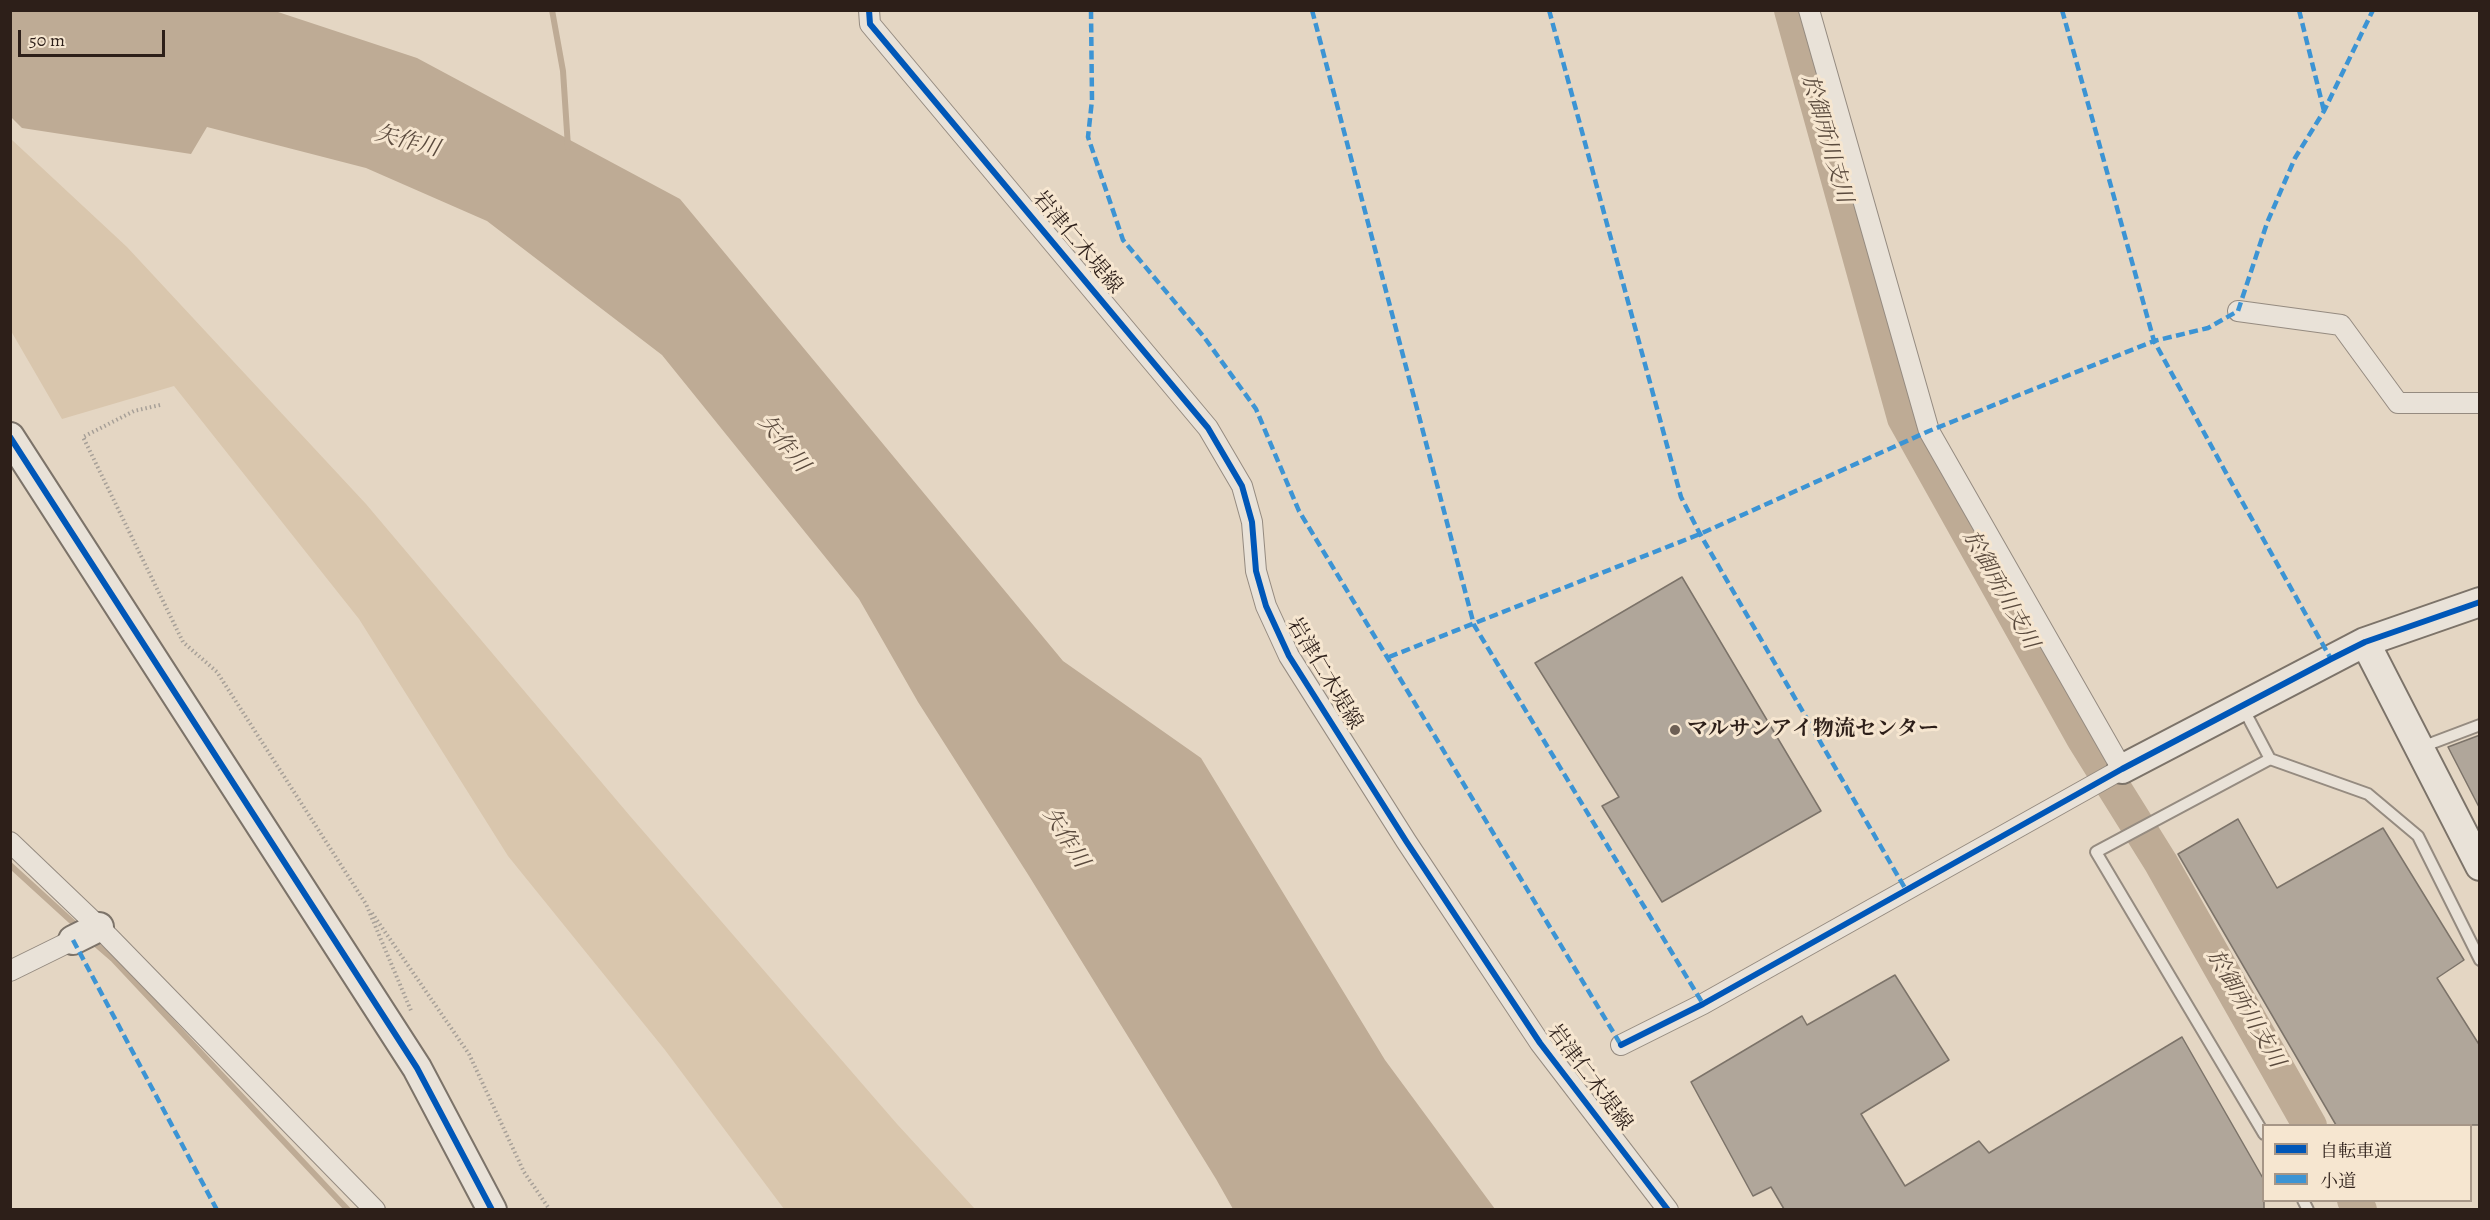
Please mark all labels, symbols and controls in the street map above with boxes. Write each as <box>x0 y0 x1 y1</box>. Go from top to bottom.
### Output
scale bar <box>21 18 168 56</box>
text: 50 m <box>29 28 65 52</box>
water label: 於御所川支川 <box>1795 72 1857 206</box>
water label: 矢作川 <box>372 121 442 163</box>
street label: 岩津仁木堤線 <box>1027 187 1127 299</box>
water label: 矢作川 <box>752 410 814 478</box>
water label: 於御所川支川 <box>1956 526 2044 654</box>
street label: 岩津仁木堤線 <box>1281 614 1367 734</box>
place label: マルサンアイ物流センター <box>1687 717 1939 743</box>
marker: マルサンアイ物流センター <box>1668 723 1682 737</box>
water label: 矢作川 <box>1036 803 1094 873</box>
water label: 於御所川支川 <box>2201 945 2289 1073</box>
street label: 岩津仁木堤線 <box>1541 1020 1637 1136</box>
legend <box>2262 1124 2472 1202</box>
text: 自転車道 <box>2320 1139 2392 1163</box>
text: 小道 <box>2320 1169 2356 1193</box>

